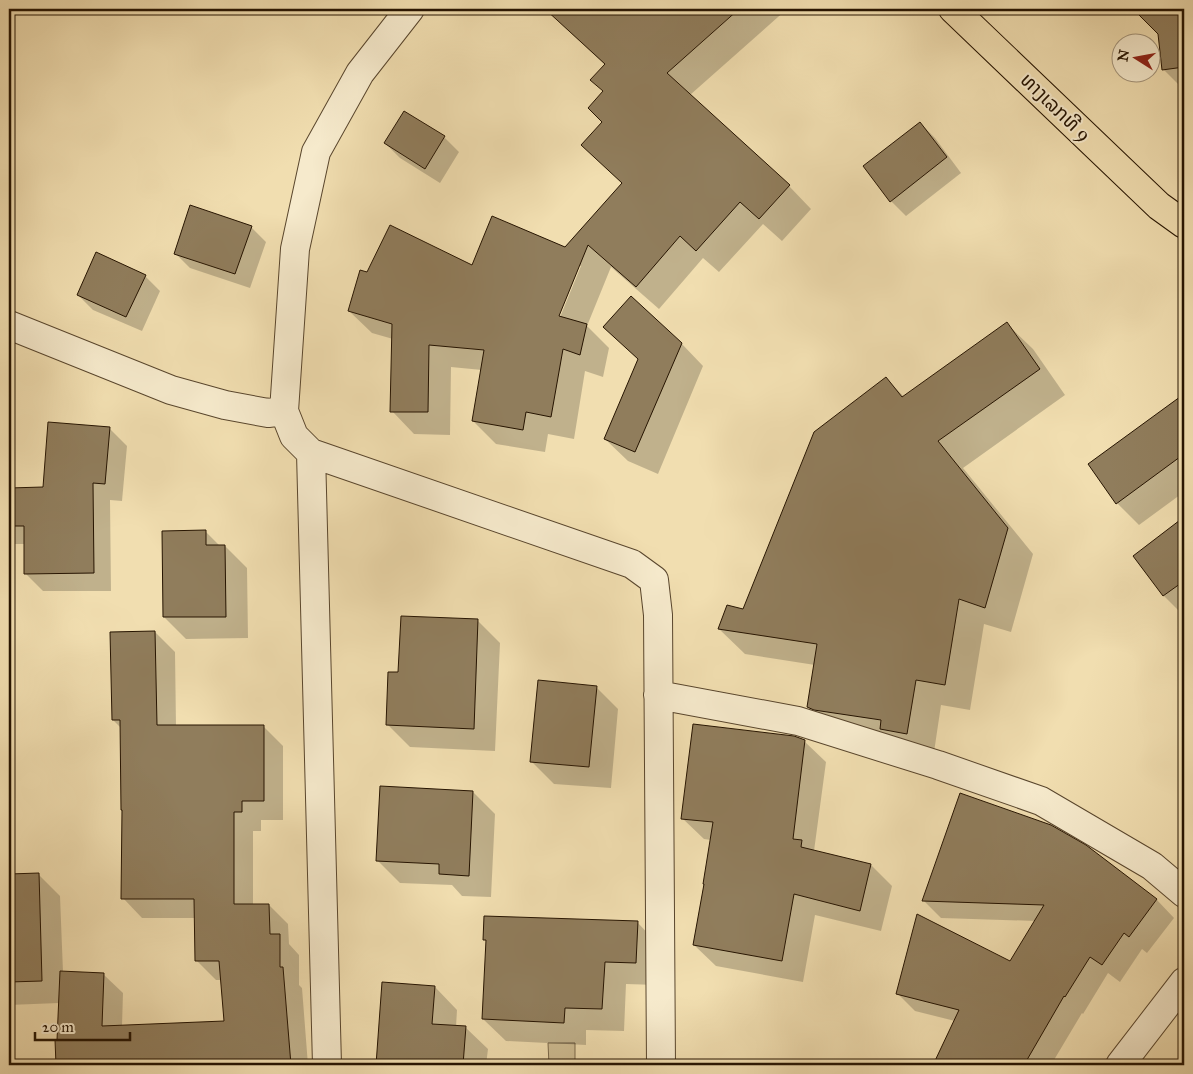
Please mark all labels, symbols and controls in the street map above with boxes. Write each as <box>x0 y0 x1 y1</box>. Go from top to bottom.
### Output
north arrow <box>1110 32 1160 82</box>
text: N <box>1114 48 1133 63</box>
street label: ທາງເລກທີ 9 <box>1016 68 1096 146</box>
scale bar <box>35 1009 130 1041</box>
text: 20 m <box>42 1018 74 1036</box>

